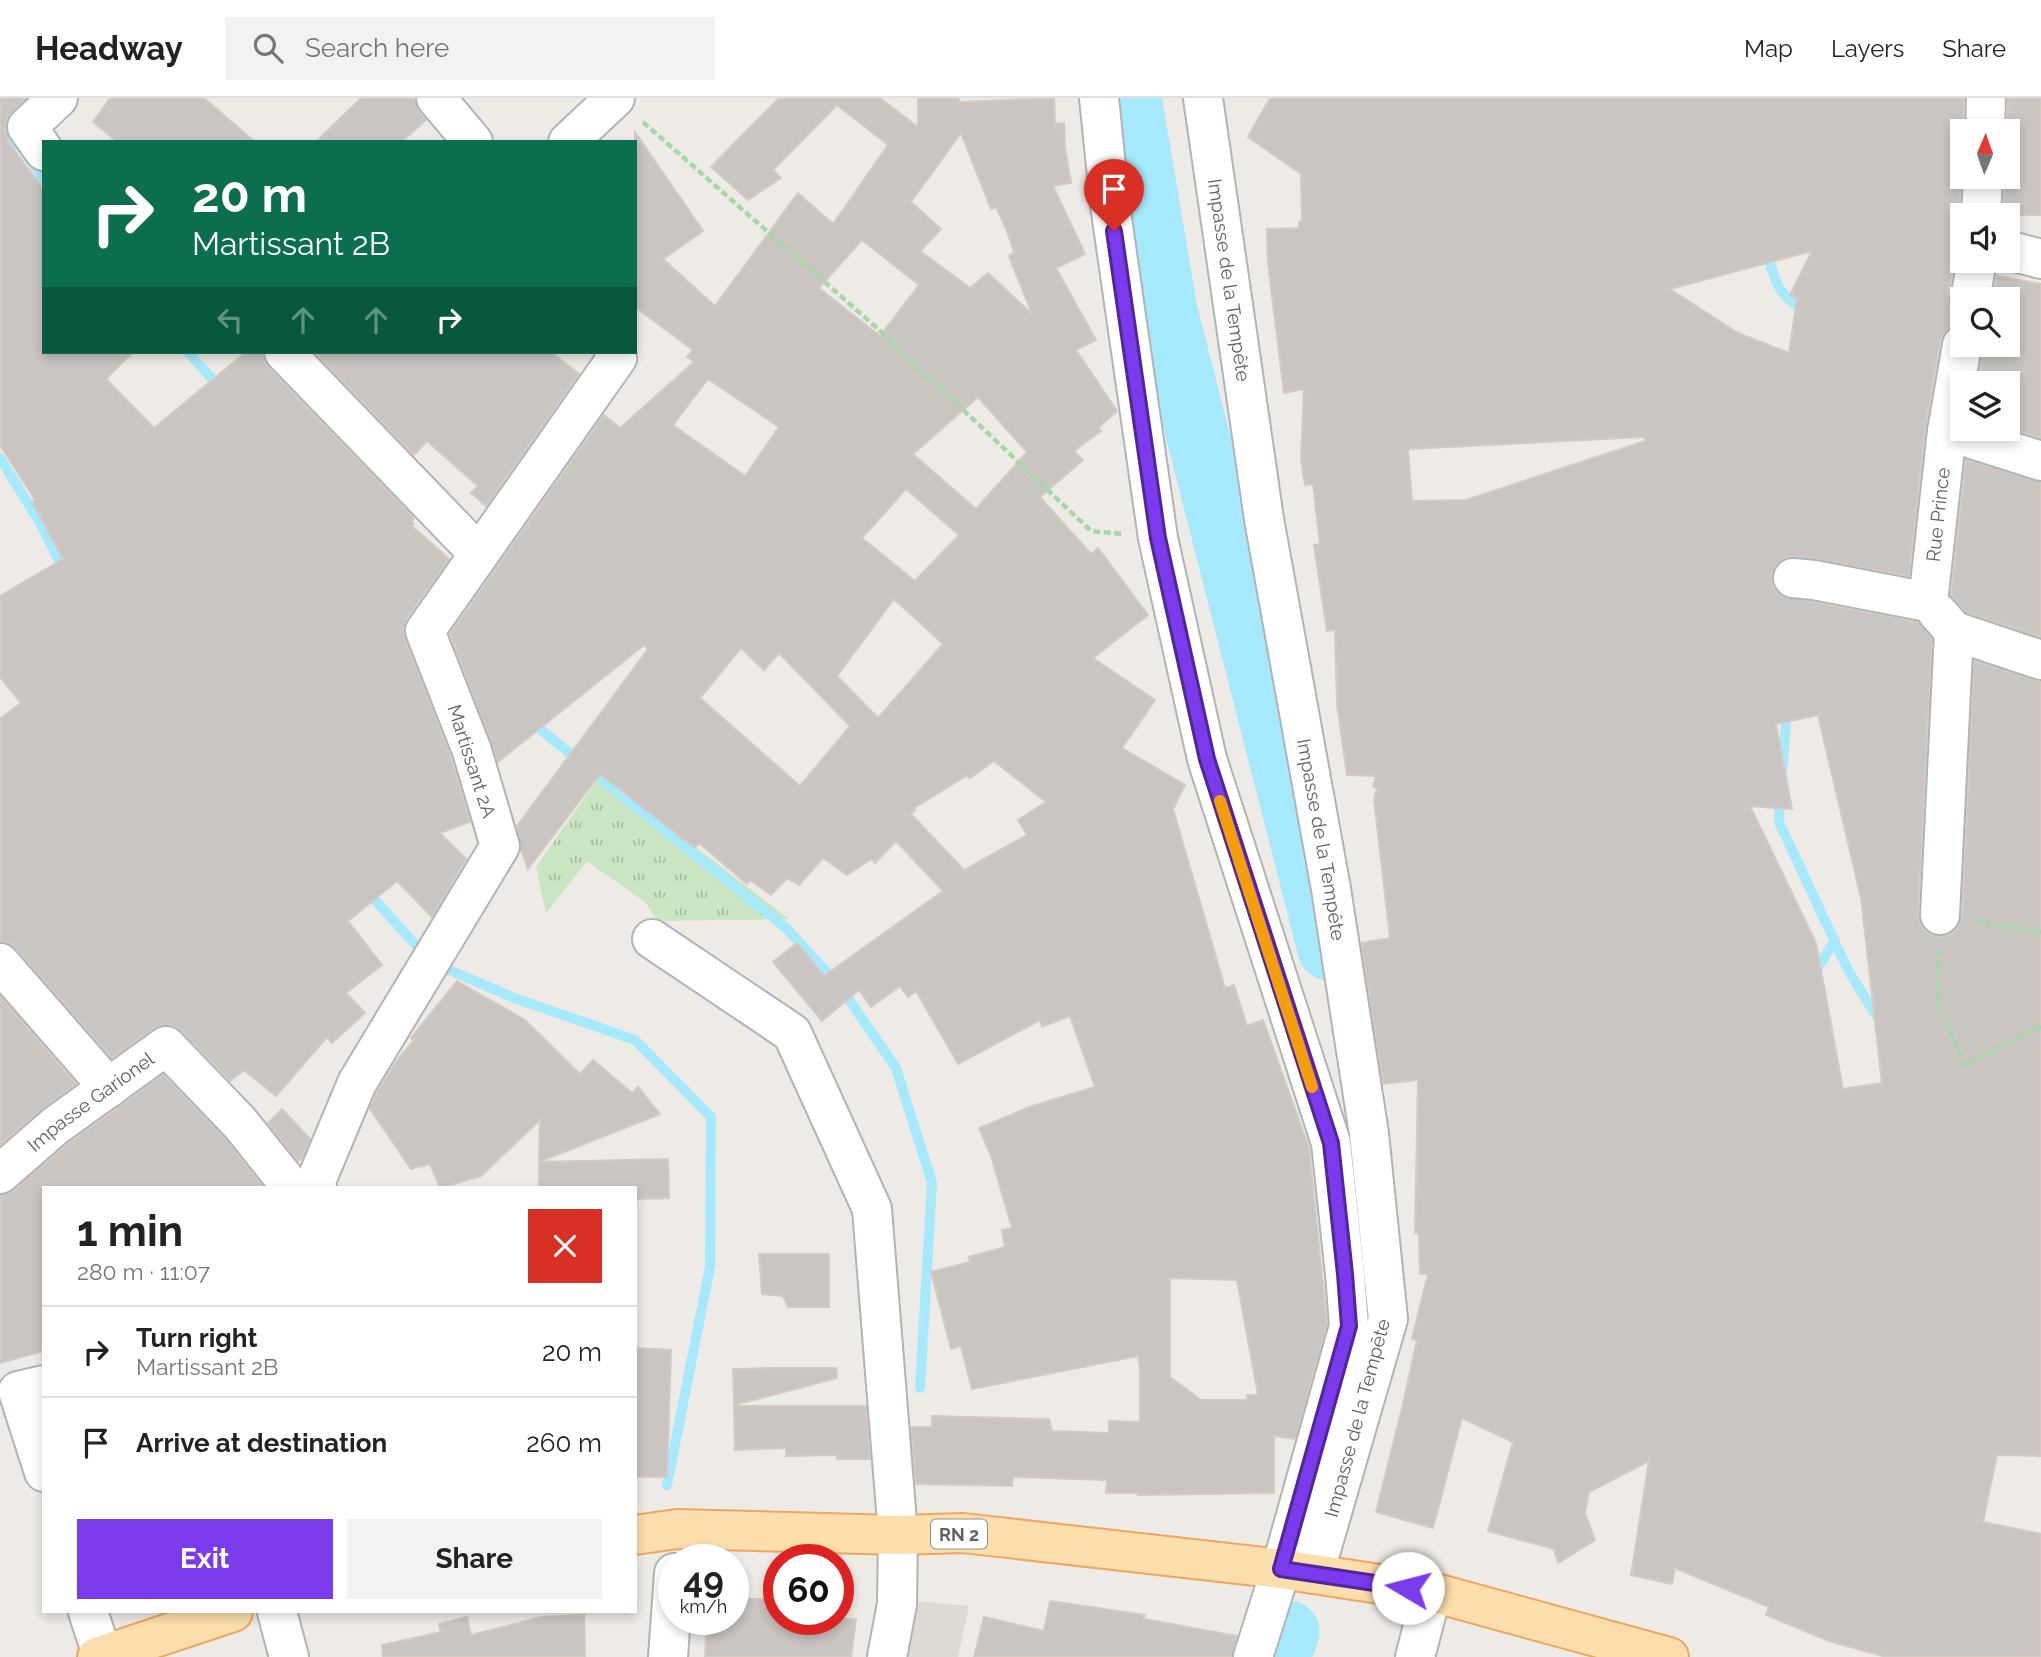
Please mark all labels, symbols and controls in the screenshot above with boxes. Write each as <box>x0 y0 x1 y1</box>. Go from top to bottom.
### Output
search box <box>225 17 715 80</box>
text: Headway <box>35 29 183 68</box>
icon: search <box>249 29 287 67</box>
text: Search here <box>305 33 449 63</box>
text: Map <box>1744 34 1793 63</box>
text: Layers <box>1831 34 1904 63</box>
text: Share <box>1942 34 2006 63</box>
north arrow <box>1950 119 2020 189</box>
map controls <box>1950 119 2020 441</box>
pin <box>1084 159 1144 231</box>
text: 20 m <box>192 166 307 223</box>
icon: right <box>77 168 168 259</box>
icon: arrive <box>1095 170 1133 208</box>
street label: Impasse de la Tempête <box>1204 177 1255 383</box>
button: sound <box>1950 203 2020 273</box>
text: Martissant 2B <box>192 225 390 262</box>
button: search <box>1950 287 2020 357</box>
icon: left <box>211 301 249 339</box>
icon: ahead <box>284 301 322 339</box>
icon: ahead <box>357 301 395 339</box>
icon: right <box>430 301 468 339</box>
button: layers <box>1950 371 2020 441</box>
street label: Rue Prince <box>1922 466 1954 563</box>
street label: Martissant 2A <box>443 702 501 821</box>
street label: Impasse de la Tempête <box>1293 737 1350 942</box>
street label: Impasse Garionel <box>23 1047 159 1156</box>
text: 1 min <box>77 1207 183 1256</box>
button: close <box>528 1209 602 1283</box>
text: 280 m · 11:07 <box>77 1258 210 1285</box>
street label: Impasse de la Tempête <box>1320 1316 1394 1520</box>
text: Turn right <box>136 1323 257 1353</box>
icon: right <box>77 1333 115 1371</box>
text: 20 m <box>542 1337 602 1367</box>
text: Martissant 2B <box>136 1353 278 1380</box>
icon: arrive <box>77 1424 115 1462</box>
text: Arrive at destination <box>136 1428 387 1458</box>
text: 260 m <box>526 1428 602 1458</box>
button: Exit <box>77 1519 333 1599</box>
button: Share <box>347 1519 602 1599</box>
road number: RN 2 <box>931 1520 987 1548</box>
speed limit sign: 60 <box>763 1544 854 1635</box>
position arrow <box>1371 1551 1445 1625</box>
text: 49 <box>683 1560 724 1601</box>
text: km/h <box>680 1596 727 1617</box>

